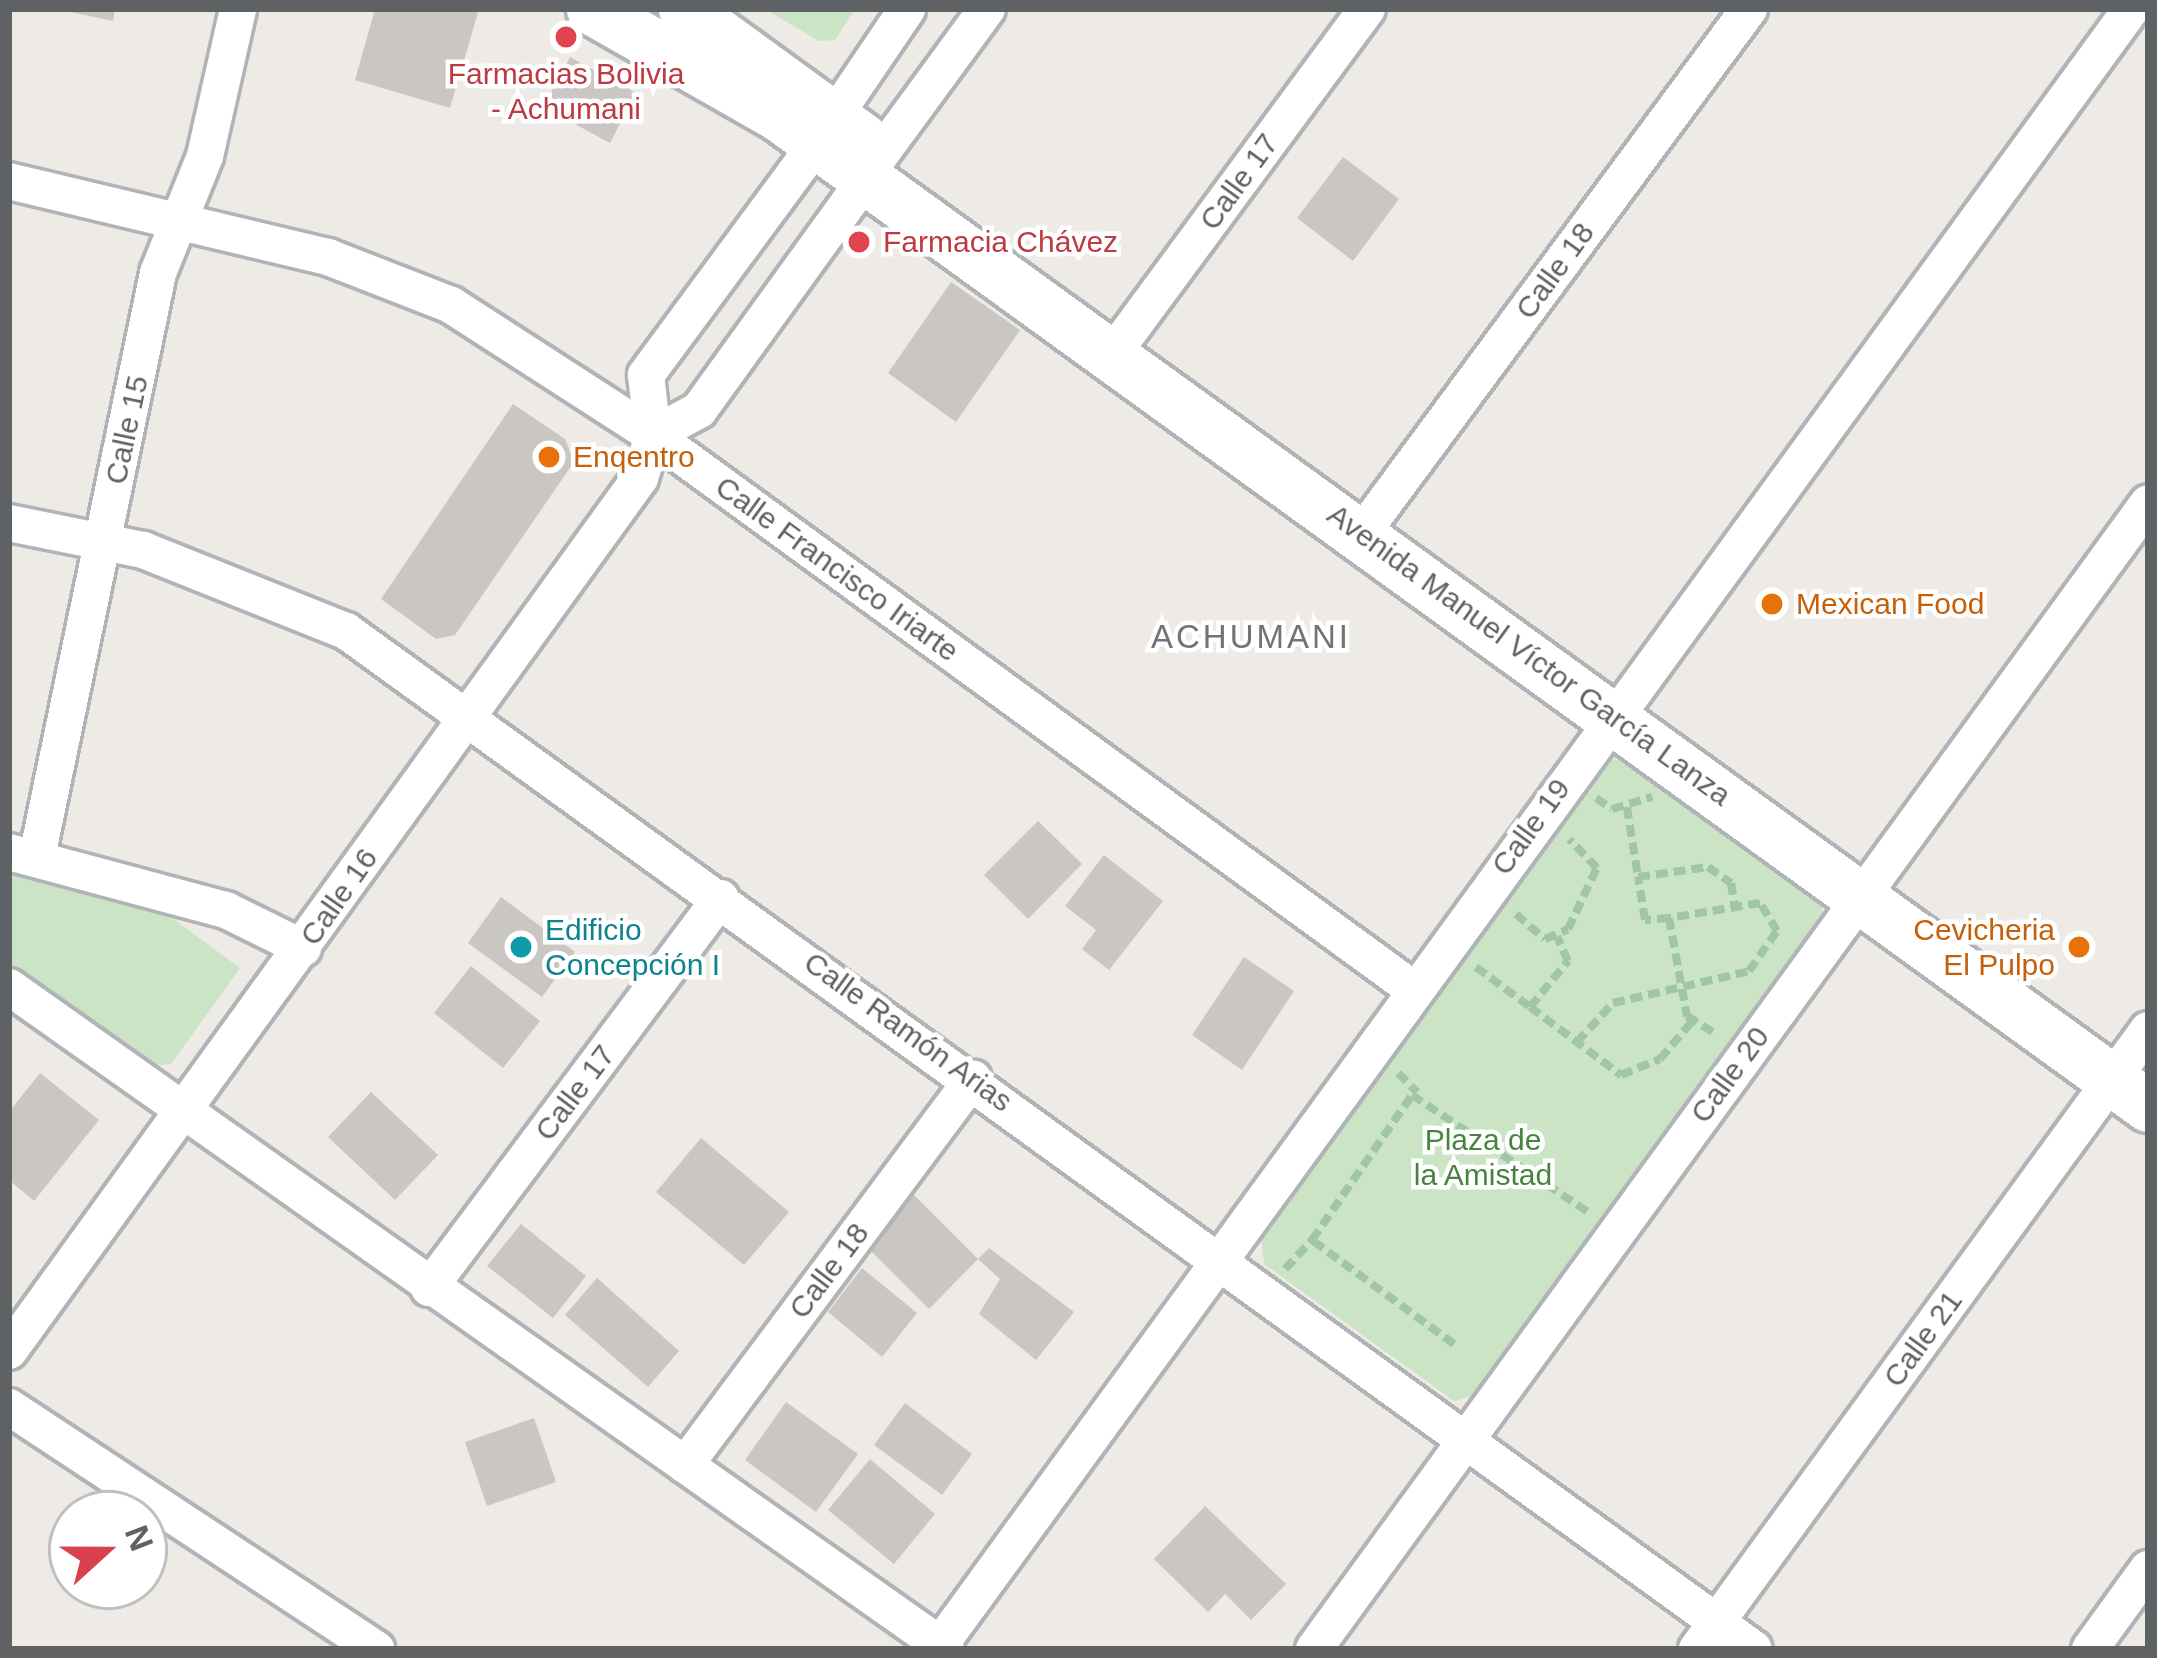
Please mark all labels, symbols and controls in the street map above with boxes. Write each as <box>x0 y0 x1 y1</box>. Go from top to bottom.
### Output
marker: Farmacias Bolivia - Achumani <box>553 24 579 50</box>
place label: Farmacias Bolivia - Achumani <box>448 56 684 127</box>
street label: Calle 17 <box>1192 127 1286 237</box>
street label: Calle 18 <box>1508 216 1602 326</box>
place label: Farmacia Chávez <box>883 224 1118 260</box>
marker: Farmacia Chávez <box>846 229 872 255</box>
street label: Calle 15 <box>98 372 156 488</box>
place label: Enqentro <box>573 439 695 475</box>
marker: Enqentro <box>536 444 562 470</box>
street label: Calle Francisco Iriarte <box>708 469 966 669</box>
street label: Avenida Manuel Víctor García Lanza <box>1320 497 1738 813</box>
place label: Mexican Food <box>1796 586 1984 622</box>
marker: Mexican Food <box>1759 591 1785 617</box>
district label: ACHUMANI <box>1151 617 1351 657</box>
street label: Calle 19 <box>1484 772 1578 882</box>
street label: Calle 16 <box>293 842 385 952</box>
place label: Edificio Concepción I <box>545 912 720 982</box>
place label: Cevicheria El Pulpo <box>1913 912 2055 982</box>
marker: Edificio Concepción I <box>508 934 534 960</box>
marker: Cevicheria El Pulpo <box>2066 934 2092 960</box>
street label: Calle Ramón Arias <box>796 944 1020 1120</box>
street label: Calle 20 <box>1683 1020 1777 1130</box>
street label: Calle 17 <box>528 1038 622 1148</box>
park label: Plaza de la Amistad <box>1413 1122 1553 1192</box>
street label: Calle 18 <box>782 1216 876 1326</box>
street label: Calle 21 <box>1876 1284 1970 1394</box>
north arrow <box>48 1490 168 1610</box>
text: N <box>118 1520 161 1556</box>

